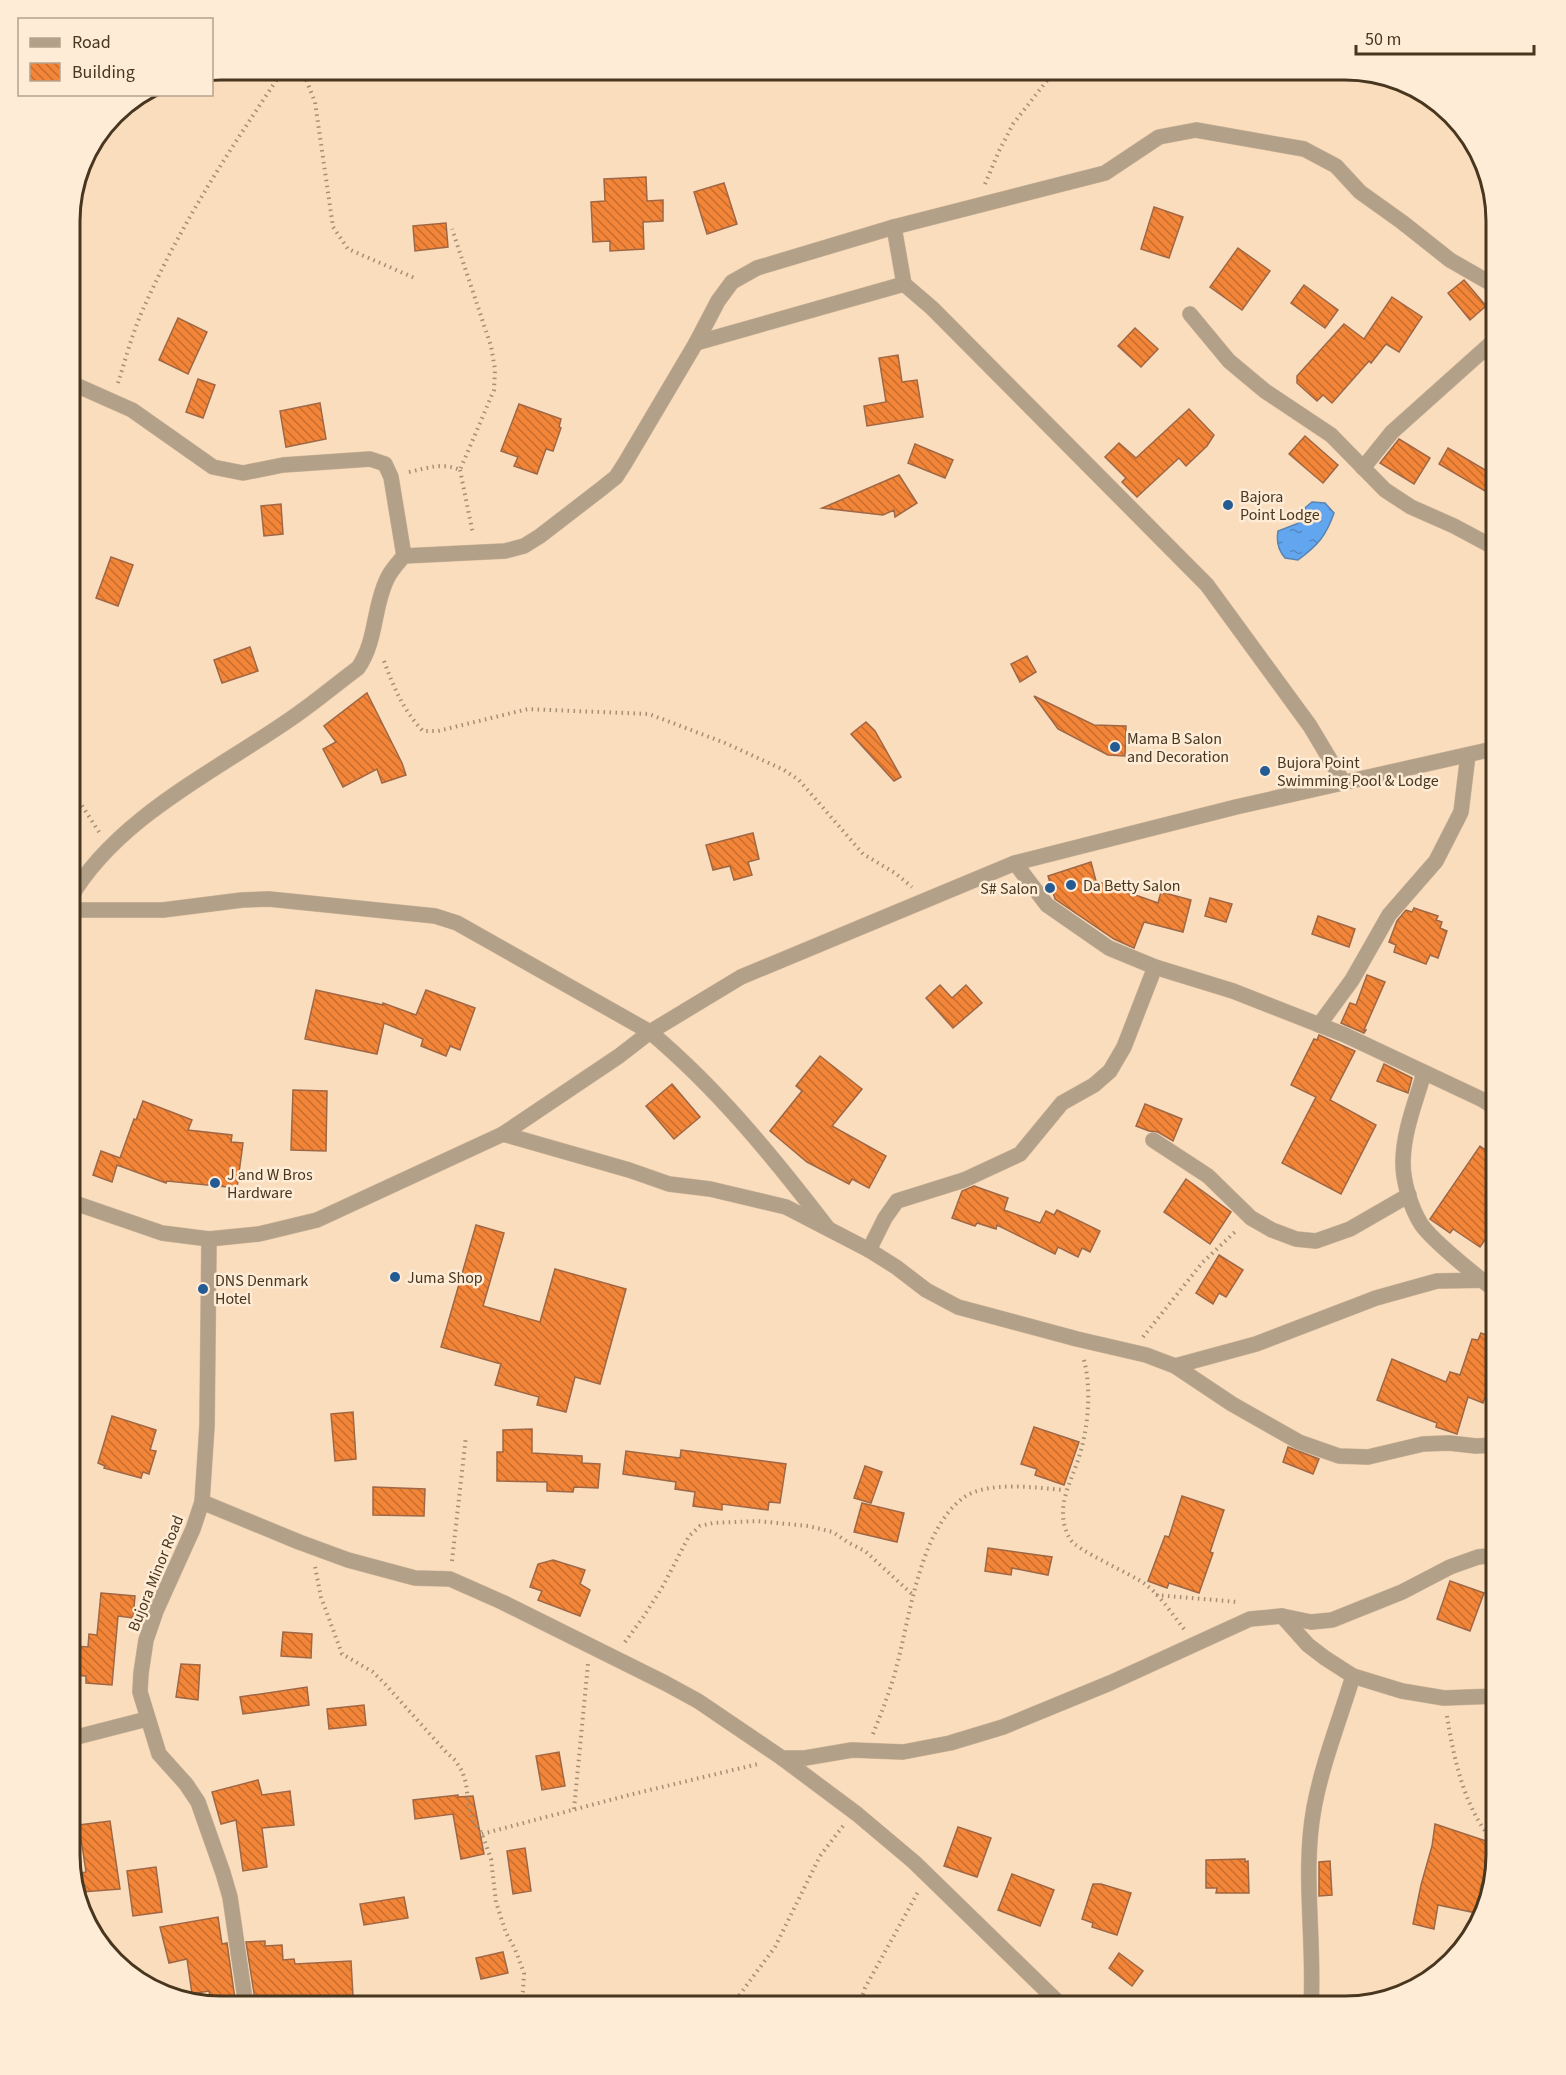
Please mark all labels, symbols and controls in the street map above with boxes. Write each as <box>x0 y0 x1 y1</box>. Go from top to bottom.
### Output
legend <box>18 18 213 96</box>
scale bar <box>1356 18 1534 56</box>
text: 50 m <box>1365 27 1401 52</box>
text: Road <box>72 30 111 55</box>
text: Building <box>72 60 135 85</box>
place label: Bajora Point Lodge <box>1240 486 1320 526</box>
marker: Bajora Point Lodge <box>1221 498 1235 512</box>
place label: Mama B Salon and Decoration <box>1127 728 1229 768</box>
marker: Mama B Salon and Decoration <box>1108 740 1122 754</box>
place label: Bujora Point Swimming Pool & Lodge <box>1277 752 1439 792</box>
marker: Bujora Point Swimming Pool & Lodge <box>1258 764 1272 778</box>
place label: Da Betty Salon <box>1083 875 1181 897</box>
place label: S# Salon <box>980 878 1038 900</box>
marker: Da Betty Salon <box>1064 878 1078 892</box>
marker: S# Salon <box>1043 881 1057 895</box>
place label: J and W Bros Hardware <box>227 1164 313 1204</box>
marker: J and W Bros Hardware <box>208 1176 222 1190</box>
place label: Juma Shop <box>407 1267 483 1289</box>
place label: DNS Denmark Hotel <box>215 1270 308 1310</box>
marker: Juma Shop <box>388 1270 402 1284</box>
marker: DNS Denmark Hotel <box>196 1282 210 1296</box>
street label: Bujora Minor Road <box>123 1512 189 1635</box>

